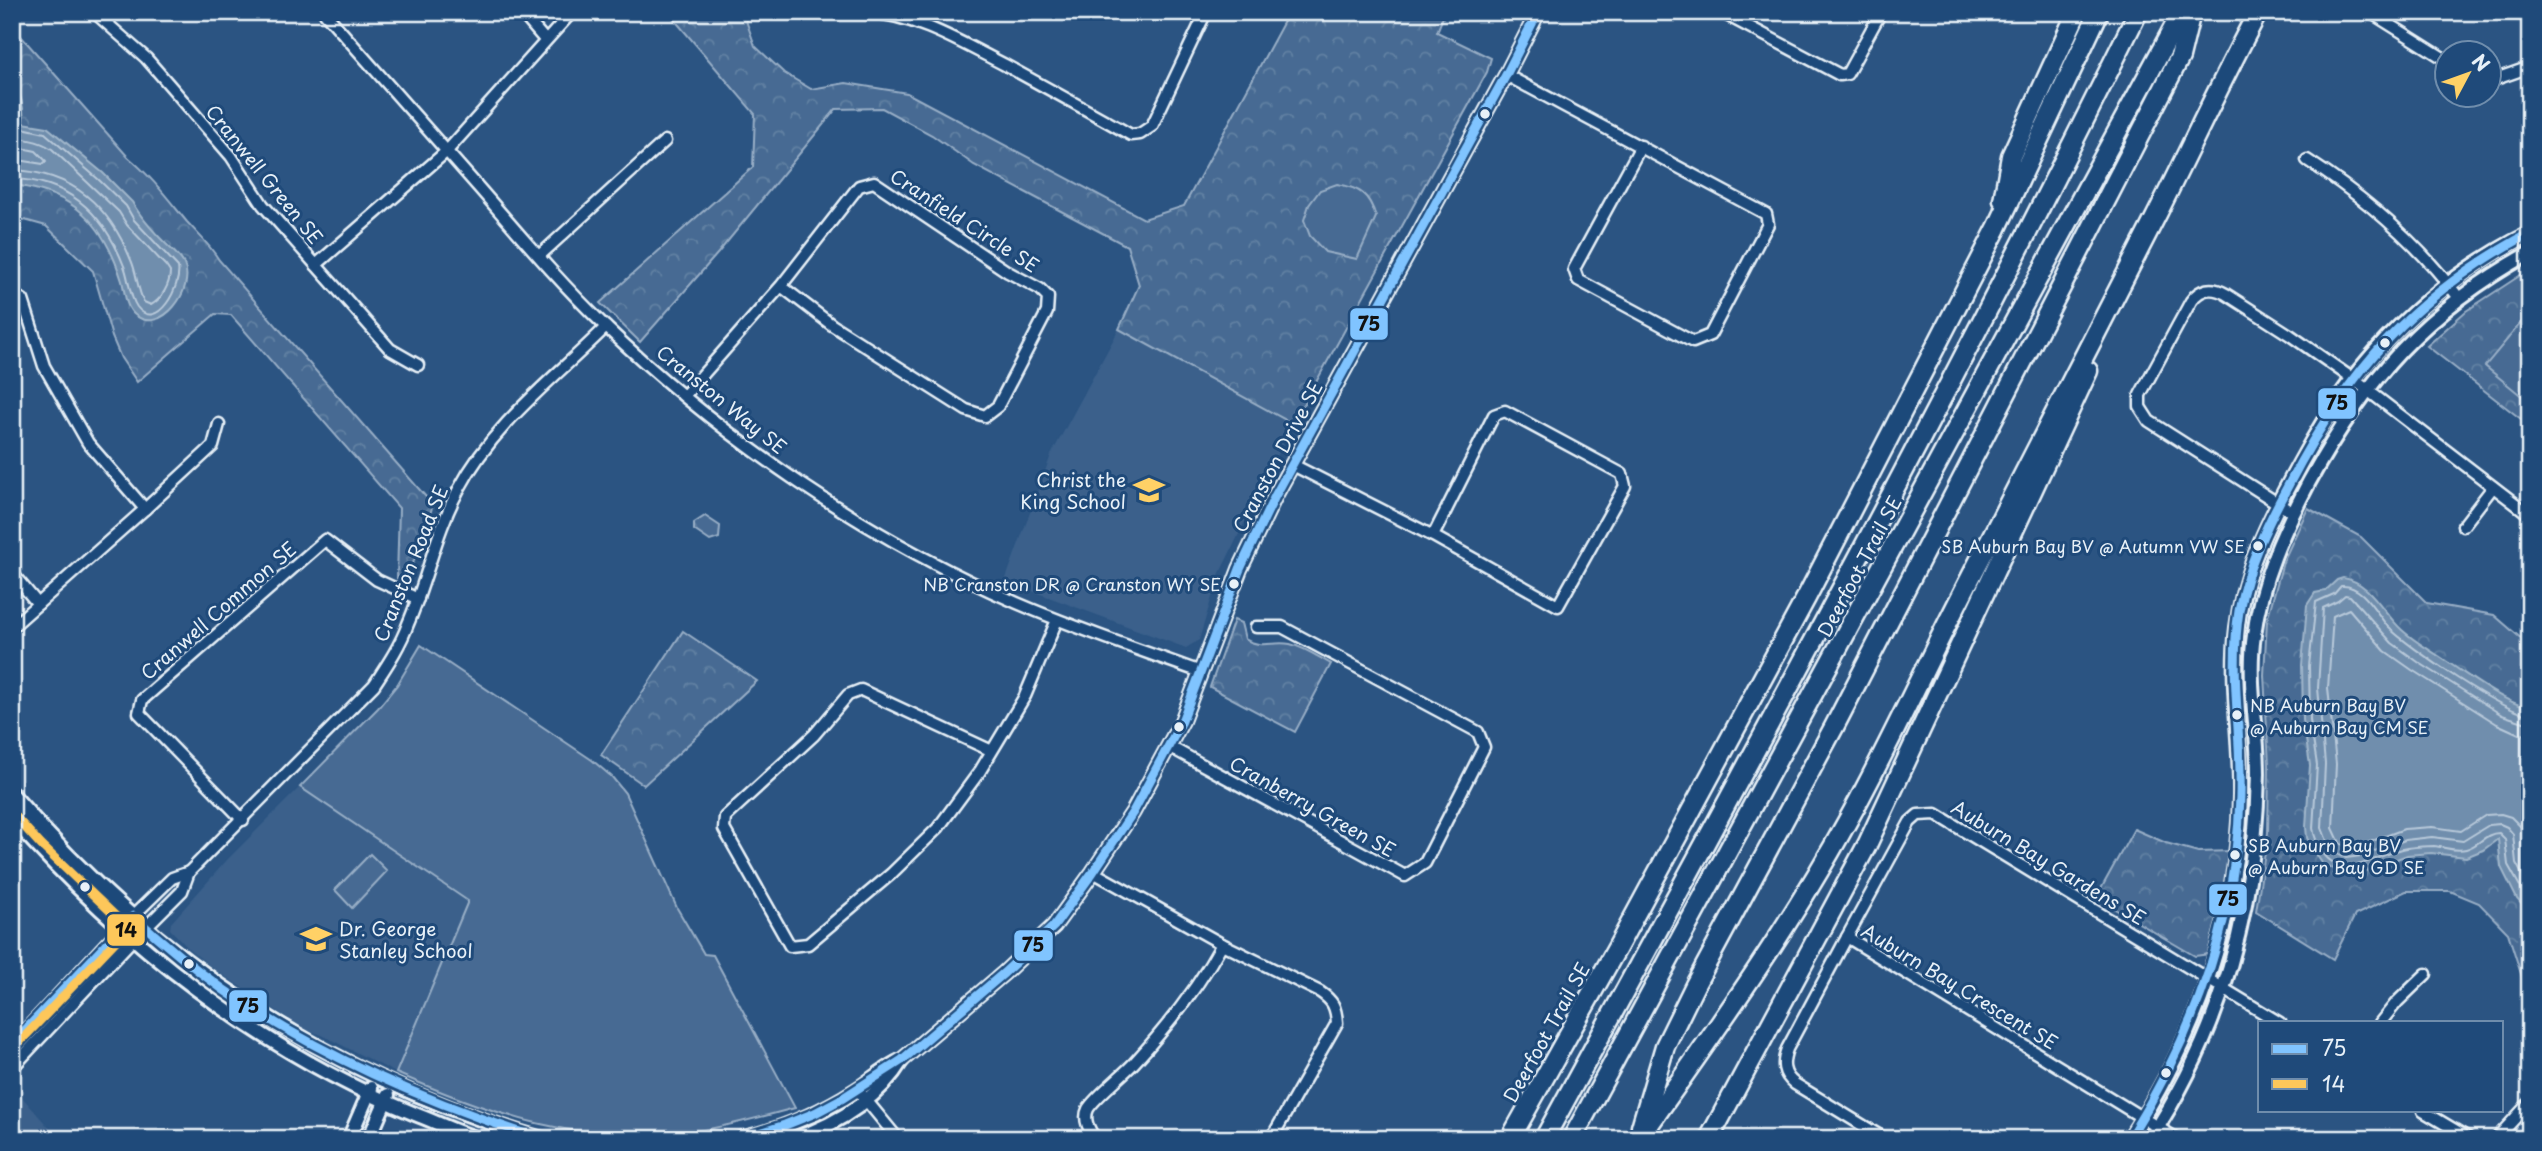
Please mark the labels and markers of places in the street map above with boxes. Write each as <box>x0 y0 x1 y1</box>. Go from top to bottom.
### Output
unlabelled marker <box>1478 107 1492 121</box>
unlabelled marker <box>2378 336 2392 350</box>
place label: Christ the King School <box>1020 465 1126 515</box>
school or university icon: Christ the King School <box>1132 473 1166 507</box>
place label: SB Auburn Bay BV @ Autumn VW SE <box>1941 533 2245 559</box>
marker: SB Auburn Bay BV @ Autumn VW SE <box>2251 539 2265 553</box>
place label: NB Cranston DR @ Cranston WY SE <box>923 571 1221 597</box>
marker: NB Cranston DR @ Cranston WY SE <box>1227 577 1241 591</box>
place label: NB Auburn Bay BV @ Auburn Bay CM SE <box>2250 692 2429 740</box>
marker: NB Auburn Bay BV @ Auburn Bay CM SE <box>2230 708 2244 722</box>
unlabelled marker <box>1172 720 1186 734</box>
place label: SB Auburn Bay BV @ Auburn Bay GD SE <box>2248 832 2425 880</box>
marker: SB Auburn Bay BV @ Auburn Bay GD SE <box>2228 848 2242 862</box>
unlabelled marker <box>78 880 92 894</box>
place label: Dr. George Stanley School <box>339 914 473 964</box>
school or university icon: Dr. George Stanley School <box>299 922 333 956</box>
unlabelled marker <box>182 957 196 971</box>
unlabelled marker <box>2159 1066 2173 1080</box>

